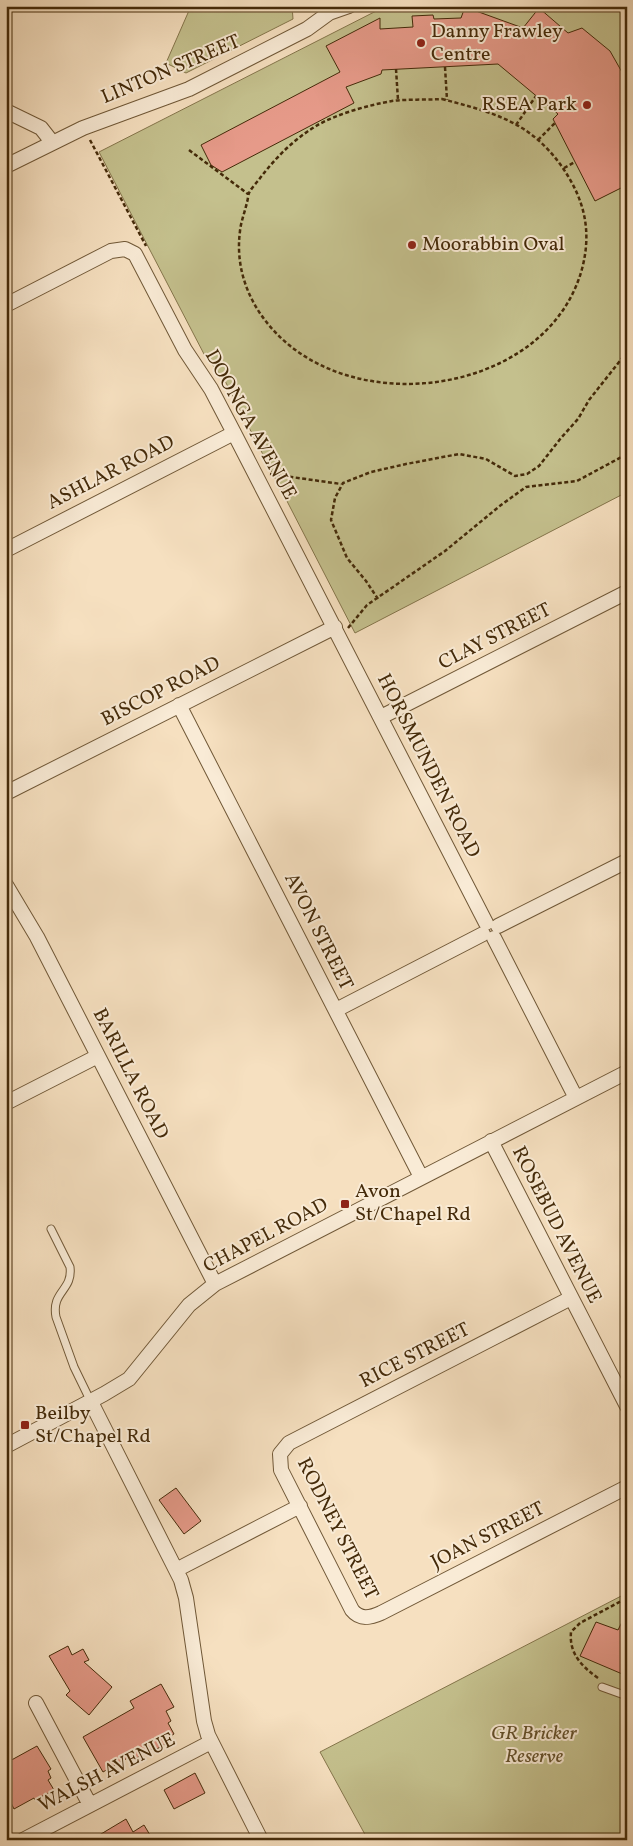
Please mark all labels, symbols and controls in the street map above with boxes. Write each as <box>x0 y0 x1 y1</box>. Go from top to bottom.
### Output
place label: Danny Frawley Centre <box>431 18 563 69</box>
street label: LINTON STREET <box>97 28 245 112</box>
marker: Danny Frawley Centre <box>415 37 427 49</box>
place label: RSEA Park <box>482 91 577 119</box>
marker: RSEA Park <box>581 99 593 111</box>
place label: Moorabbin Oval <box>422 231 565 259</box>
marker: Moorabbin Oval <box>406 239 418 251</box>
street label: DOONGA AVENUE <box>197 345 303 505</box>
street label: ASHLAR ROAD <box>42 429 180 517</box>
street label: CLAY STREET <box>434 596 556 677</box>
street label: BISCOP ROAD <box>97 650 225 734</box>
street label: HORSMUNDEN ROAD <box>369 669 487 863</box>
street label: AVON STREET <box>276 868 360 996</box>
street label: BARILLA ROAD <box>85 1004 175 1144</box>
street label: ROSEBUD AVENUE <box>504 1142 608 1308</box>
place label: Avon St/Chapel Rd <box>355 1178 471 1229</box>
street label: CHAPEL ROAD <box>199 1191 333 1281</box>
marker: Avon St/Chapel Rd <box>339 1198 351 1210</box>
street label: RICE STREET <box>355 1316 475 1396</box>
place label: Beilby St/Chapel Rd <box>35 1400 151 1451</box>
marker: Beilby St/Chapel Rd <box>19 1419 31 1431</box>
street label: RODNEY STREET <box>289 1453 385 1605</box>
street label: JOAN STREET <box>426 1495 550 1577</box>
park label: GR Bricker Reserve <box>491 1720 577 1771</box>
street label: WALSH AVENUE <box>34 1726 180 1820</box>

